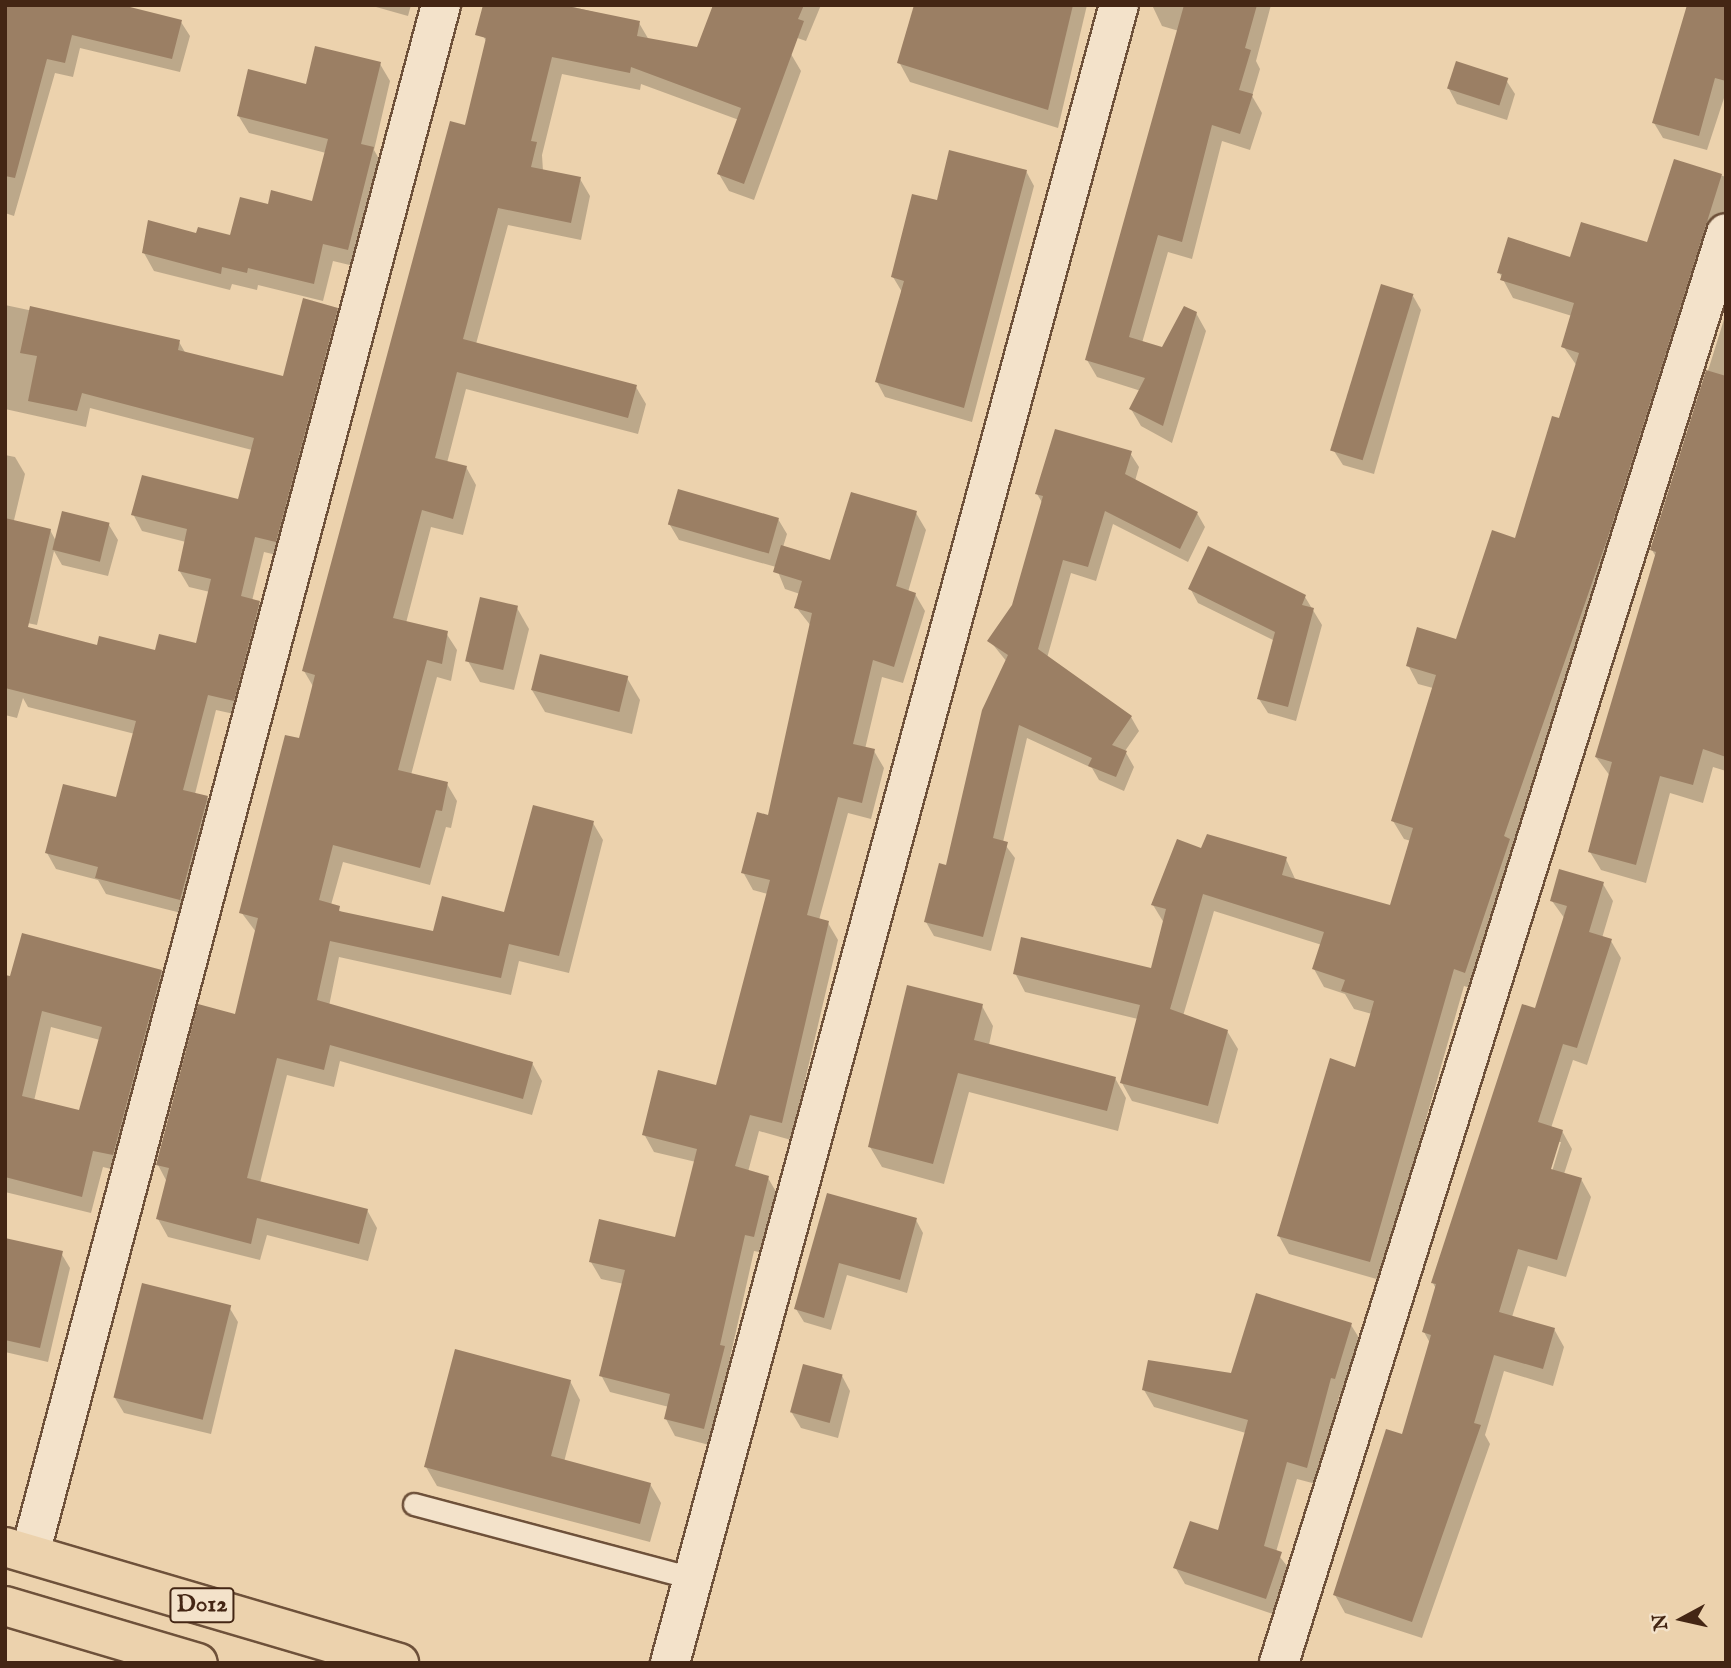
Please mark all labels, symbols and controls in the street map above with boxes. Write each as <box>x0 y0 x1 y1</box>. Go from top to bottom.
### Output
road number: D012 <box>169 1584 235 1625</box>
north arrow <box>1647 1584 1717 1654</box>
text: N <box>1648 1612 1674 1632</box>

